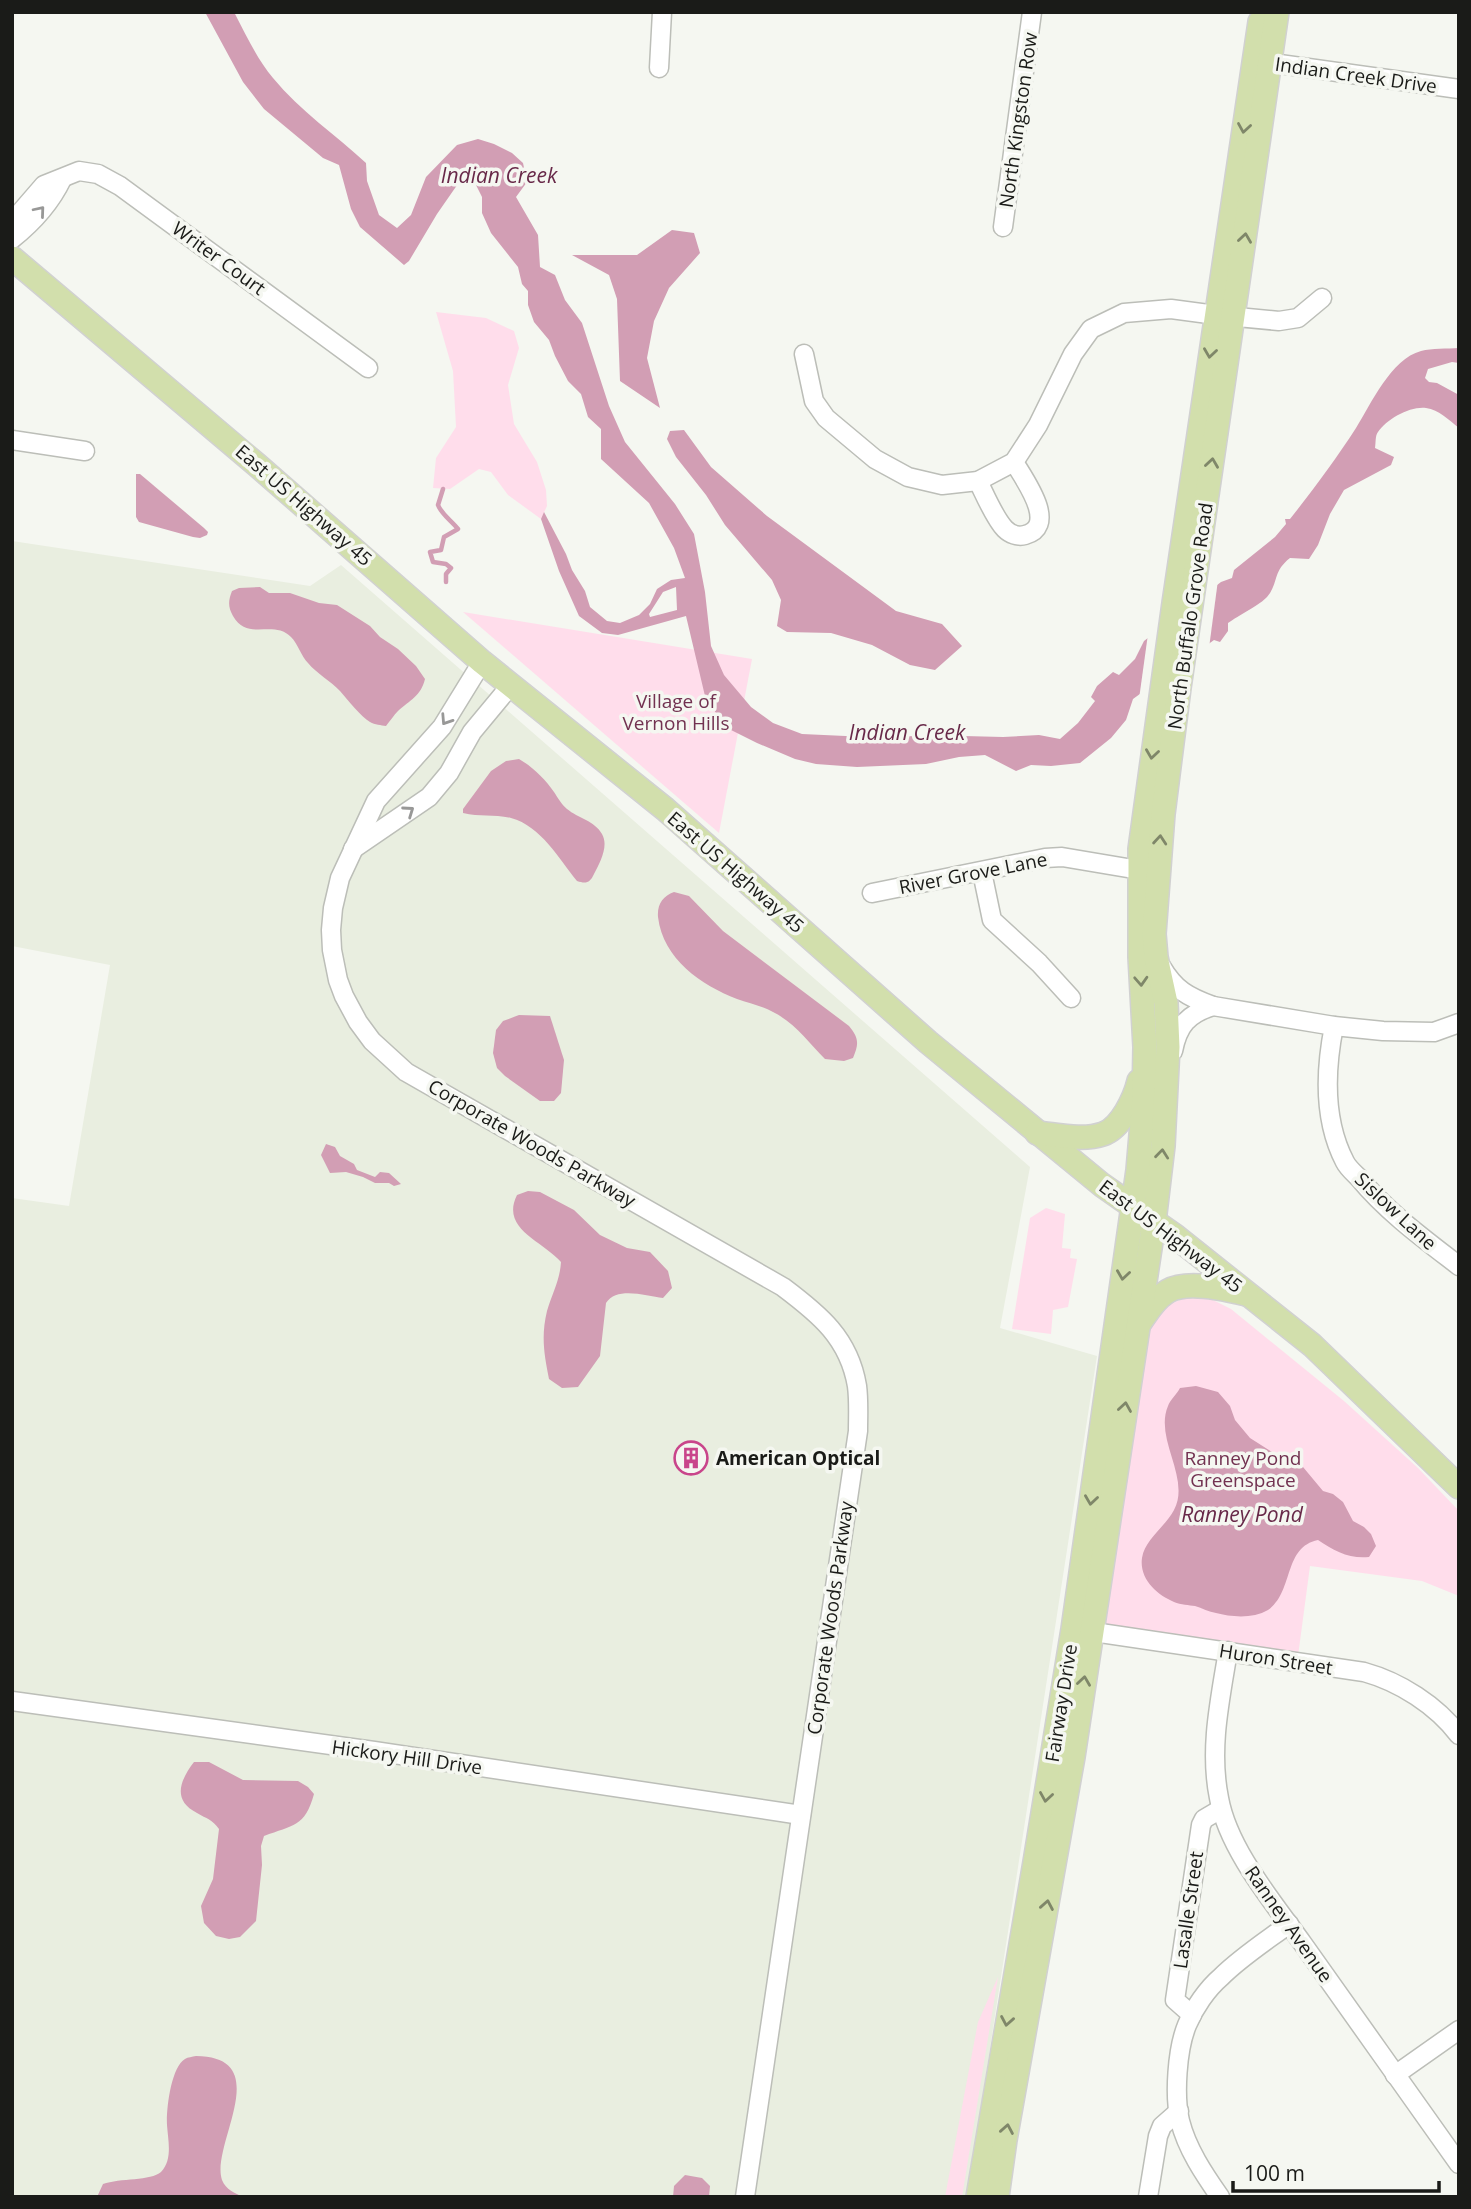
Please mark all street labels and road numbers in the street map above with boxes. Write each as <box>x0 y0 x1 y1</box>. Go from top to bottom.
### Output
street label: North Kingston Row <box>993 30 1043 209</box>
street label: Indian Creek Drive <box>1273 51 1439 99</box>
street label: Writer Court <box>167 215 271 301</box>
street label: East US Highway 45 <box>230 438 378 572</box>
street label: North Buffalo Grove Road <box>1161 501 1219 731</box>
street label: East US Highway 45 <box>662 805 810 939</box>
street label: River Grove Lane <box>897 846 1049 900</box>
street label: Corporate Woods Parkway <box>424 1073 641 1213</box>
street label: Sislow Lane <box>1349 1166 1443 1256</box>
street label: East US Highway 45 <box>1094 1173 1248 1299</box>
street label: Corporate Woods Parkway <box>801 1499 859 1736</box>
street label: Huron Street <box>1217 1637 1335 1681</box>
street label: Fairway Drive <box>1039 1642 1083 1764</box>
street label: Hickory Hill Drive <box>330 1734 484 1780</box>
street label: Lasalle Street <box>1167 1849 1209 1970</box>
street label: Ranney Avenue <box>1239 1860 1339 1988</box>

